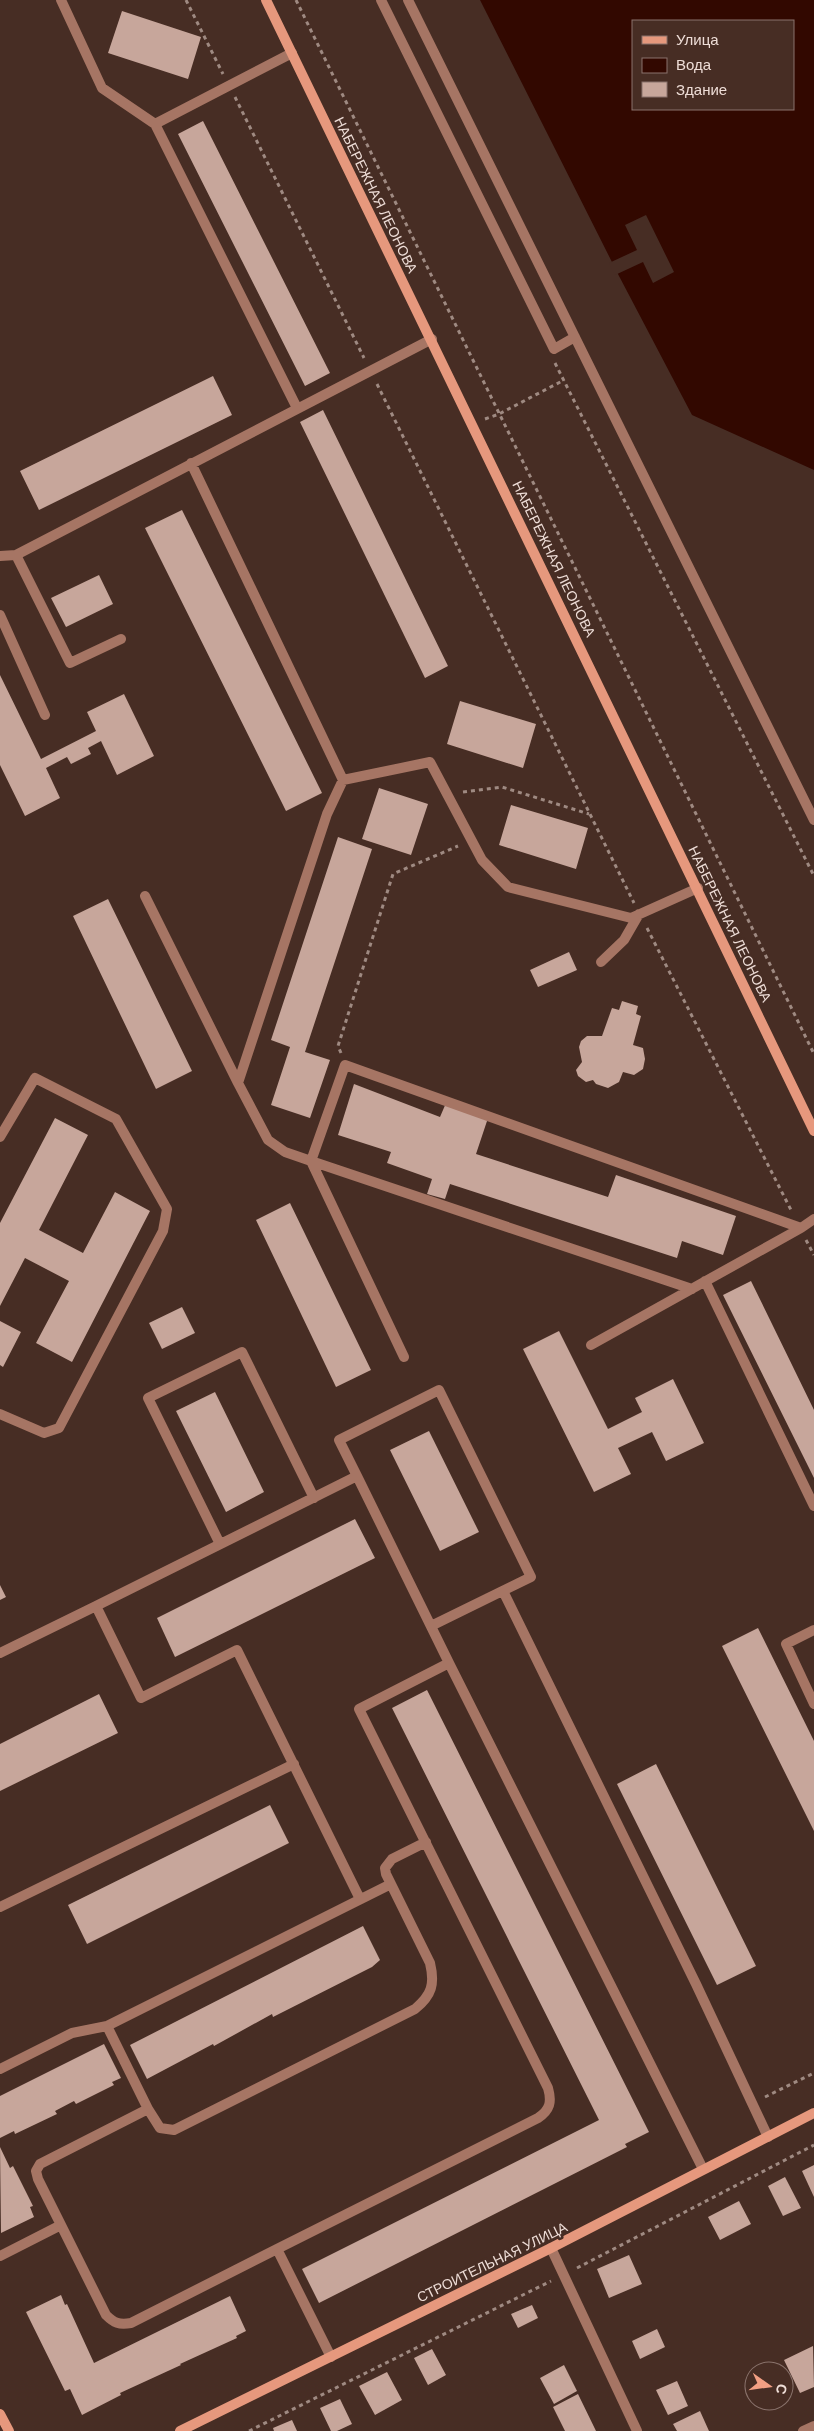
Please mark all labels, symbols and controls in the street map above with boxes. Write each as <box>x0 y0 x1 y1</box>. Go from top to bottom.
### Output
legend <box>632 20 794 110</box>
text: Улица <box>676 30 719 50</box>
text: Вода <box>676 55 712 75</box>
text: Здание <box>676 80 727 100</box>
street label: НАБЕРЕЖНАЯ ЛЕОНОВА <box>330 114 422 277</box>
street label: НАБЕРЕЖНАЯ ЛЕОНОВА <box>508 478 600 641</box>
street label: НАБЕРЕЖНАЯ ЛЕОНОВА <box>684 843 776 1006</box>
street label: СТРОИТЕЛЬНАЯ УЛИЦА <box>414 2217 571 2306</box>
north arrow <box>744 2361 794 2411</box>
text: С <box>772 2382 792 2396</box>

